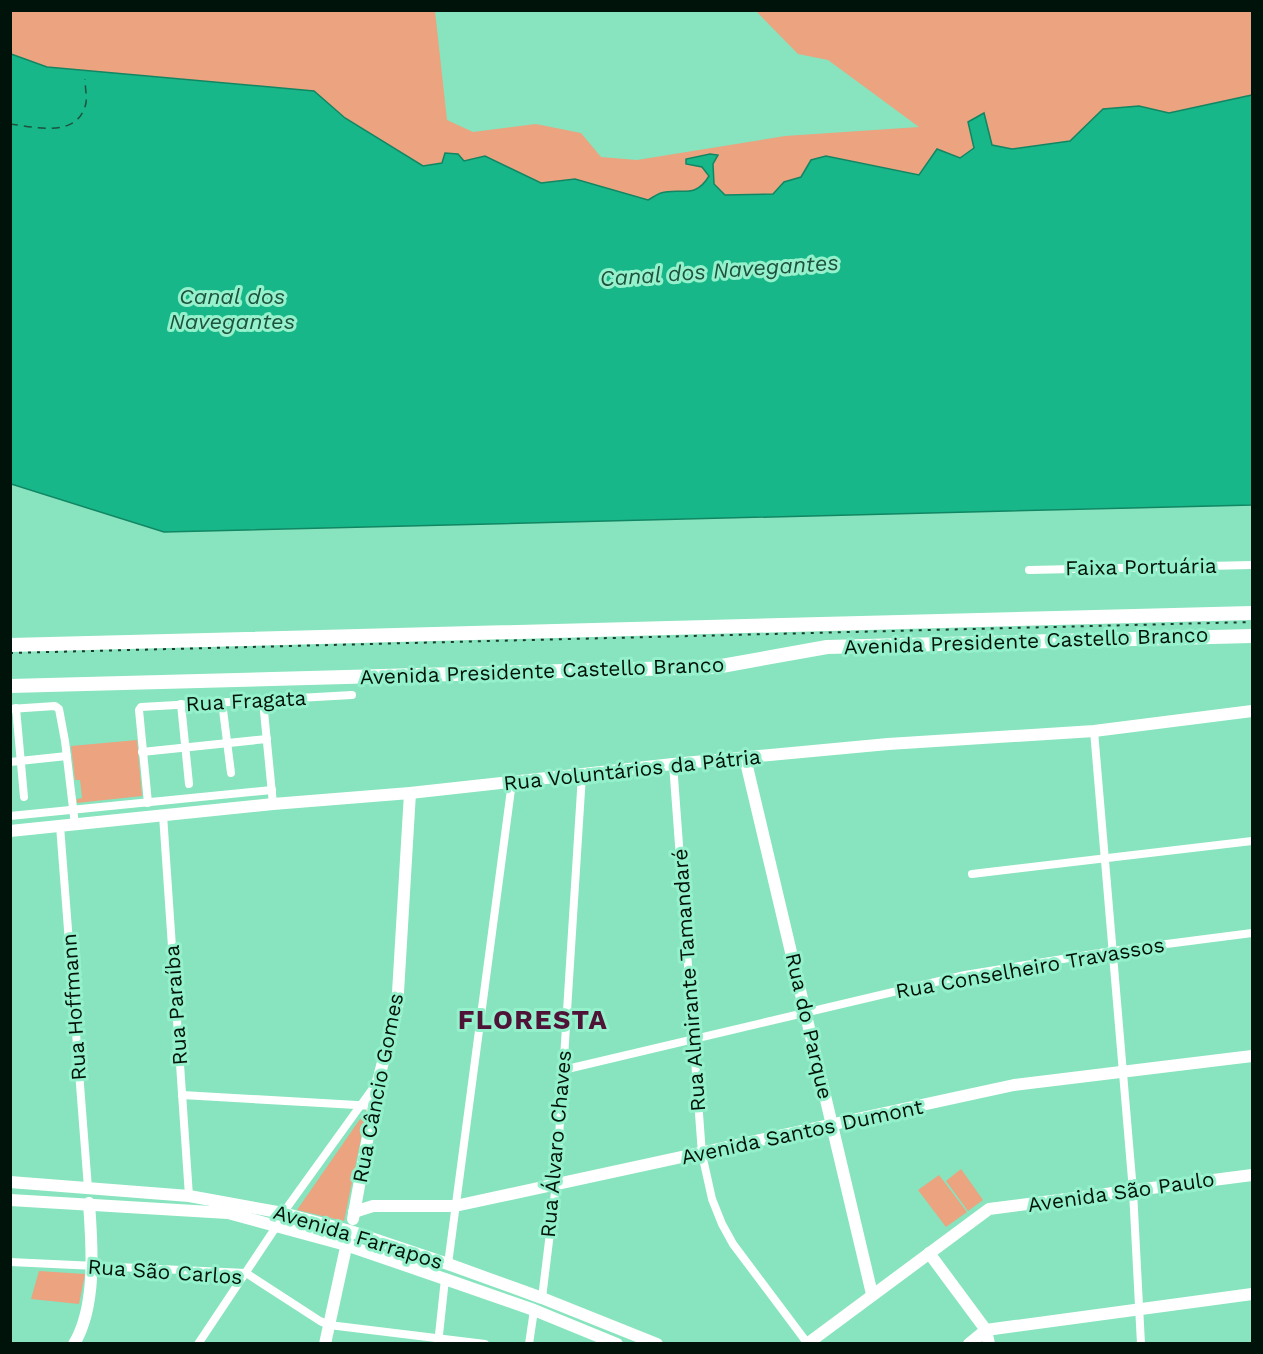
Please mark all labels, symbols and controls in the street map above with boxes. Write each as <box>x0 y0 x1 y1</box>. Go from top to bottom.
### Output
water label: Canal dos Navegantes <box>599 250 839 291</box>
water label: Canal dos Navegantes <box>169 284 295 334</box>
street label: Faixa Portuária <box>1065 553 1217 580</box>
street label: Avenida Presidente Castello Branco <box>843 622 1209 659</box>
street label: Avenida Presidente Castello Branco <box>359 652 725 689</box>
street label: Rua Fragata <box>185 685 307 716</box>
street label: Rua Voluntários da Pátria <box>502 744 762 795</box>
street label: Rua Almirante Tamandaré <box>667 848 710 1112</box>
street label: Rua Conselheiro Travassos <box>894 932 1166 1003</box>
street label: Rua Hoffmann <box>56 933 91 1081</box>
street label: Rua Paraíba <box>159 944 192 1066</box>
street label: Rua do Parque <box>781 950 838 1101</box>
street label: Rua Câncio Gomes <box>347 991 408 1185</box>
district label: FLORESTA <box>458 1004 608 1036</box>
street label: Rua Álvaro Chaves <box>535 1049 576 1239</box>
street label: Avenida Santos Dumont <box>679 1094 925 1169</box>
street label: Avenida São Paulo <box>1026 1166 1216 1217</box>
street label: Avenida Farrapos <box>270 1199 446 1274</box>
street label: Rua São Carlos <box>87 1254 243 1289</box>

